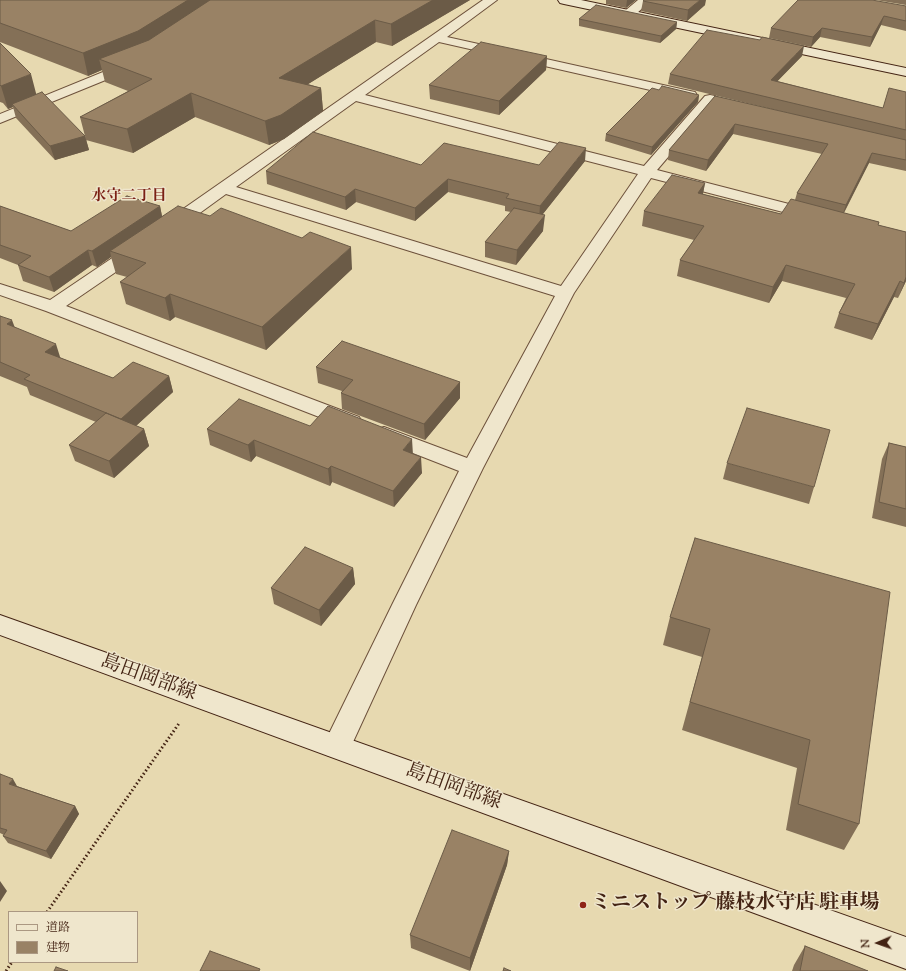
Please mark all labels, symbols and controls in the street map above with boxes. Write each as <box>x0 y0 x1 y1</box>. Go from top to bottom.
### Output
district label: 水守二丁目 <box>92 188 166 206</box>
street label: 島田岡部線 <box>97 651 199 707</box>
street label: 島田岡部線 <box>402 760 504 816</box>
place label: ミニストップ 藤枝水守店 駐車場 <box>591 893 880 917</box>
marker: ミニストップ 藤枝水守店 駐車場 <box>578 900 588 910</box>
legend <box>8 911 138 963</box>
text: 道路 <box>46 919 70 937</box>
north arrow <box>858 923 898 963</box>
text: 建物 <box>46 939 70 957</box>
text: N <box>858 939 874 948</box>

